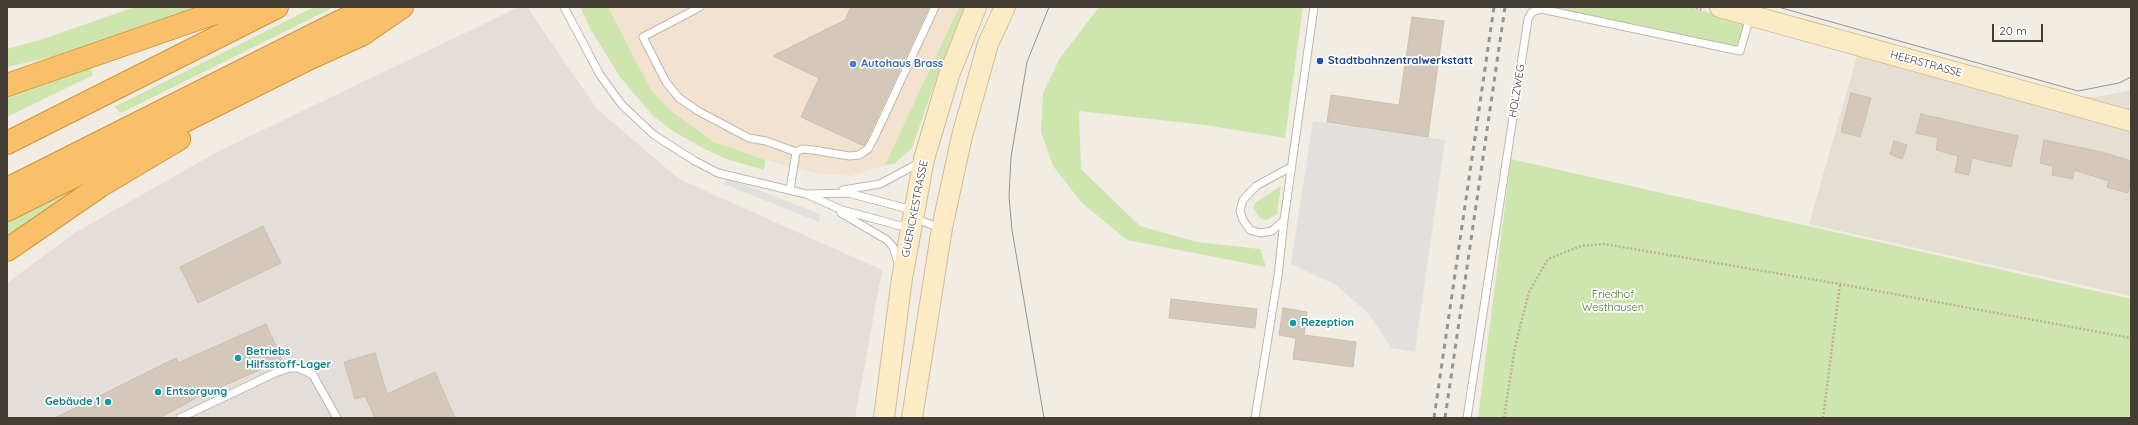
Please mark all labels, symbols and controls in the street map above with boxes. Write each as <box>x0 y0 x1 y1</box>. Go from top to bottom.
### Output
scale bar <box>1994 16 2045 42</box>
text: 20 m <box>1999 23 2027 38</box>
street label: HEERSTRASSE <box>1889 48 1963 80</box>
place label: Stadtbahnzentralwerkstatt <box>1328 54 1473 68</box>
marker: Stadtbahnzentralwerkstatt <box>1315 56 1325 66</box>
place label: Autohaus Brass <box>861 57 943 71</box>
marker: Autohaus Brass <box>848 59 858 69</box>
street label: HOLZWEG <box>1506 63 1528 119</box>
street label: GUERICKESTRASSE <box>899 159 931 259</box>
park label: Friedhof Westhausen <box>1582 288 1644 314</box>
place label: Rezeption <box>1301 316 1354 330</box>
marker: Rezeption <box>1288 318 1298 328</box>
place label: Betriebs Hilfsstoff-Lager <box>246 345 331 371</box>
marker: Betriebs Hilfsstoff-Lager <box>233 353 243 363</box>
place label: Entsorgung <box>166 385 227 399</box>
marker: Entsorgung <box>153 387 163 397</box>
place label: Gebäude 1 <box>45 395 100 409</box>
marker: Gebäude 1 <box>103 397 113 407</box>

